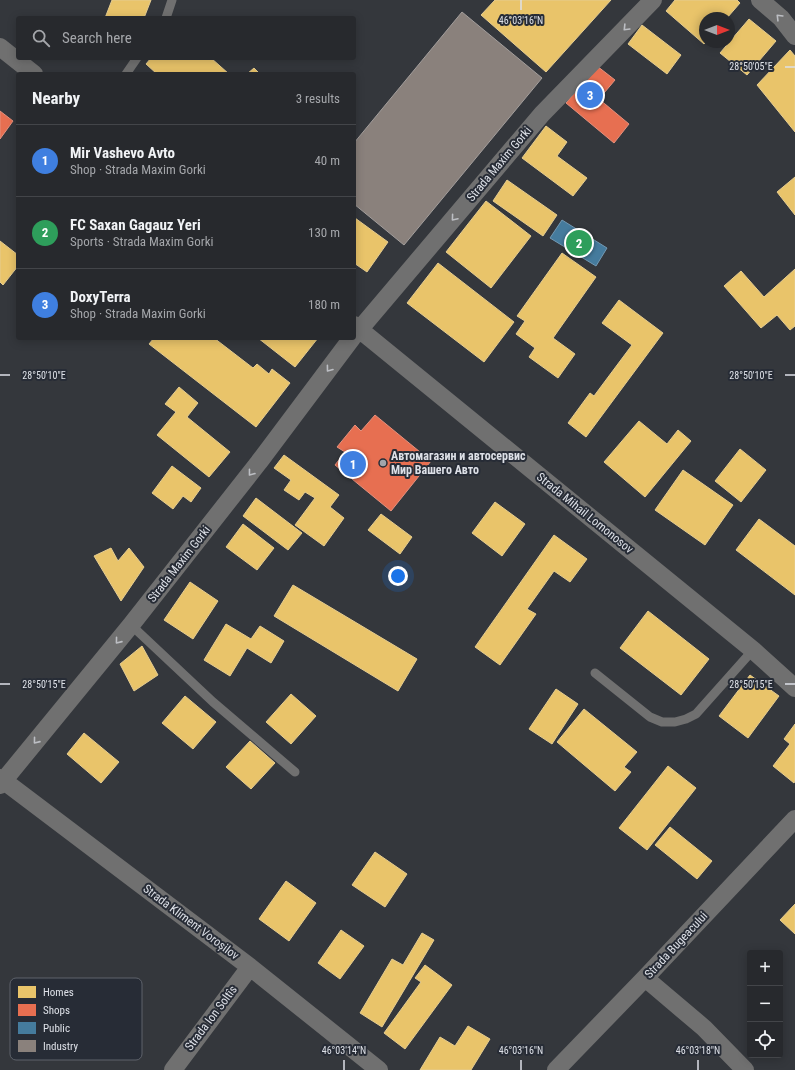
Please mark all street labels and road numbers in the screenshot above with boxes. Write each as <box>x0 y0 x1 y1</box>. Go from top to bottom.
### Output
street label: Strada Maxim Gorki <box>464 124 534 204</box>
street label: Strada Mihail Lomonosov <box>534 470 636 556</box>
street label: Strada Maxim Gorki <box>145 523 213 605</box>
street label: Strada Kliment Voroșilov <box>140 881 242 963</box>
street label: Strada Bugeacului <box>642 909 710 981</box>
street label: Strada Ion Soltîs <box>182 983 240 1053</box>

